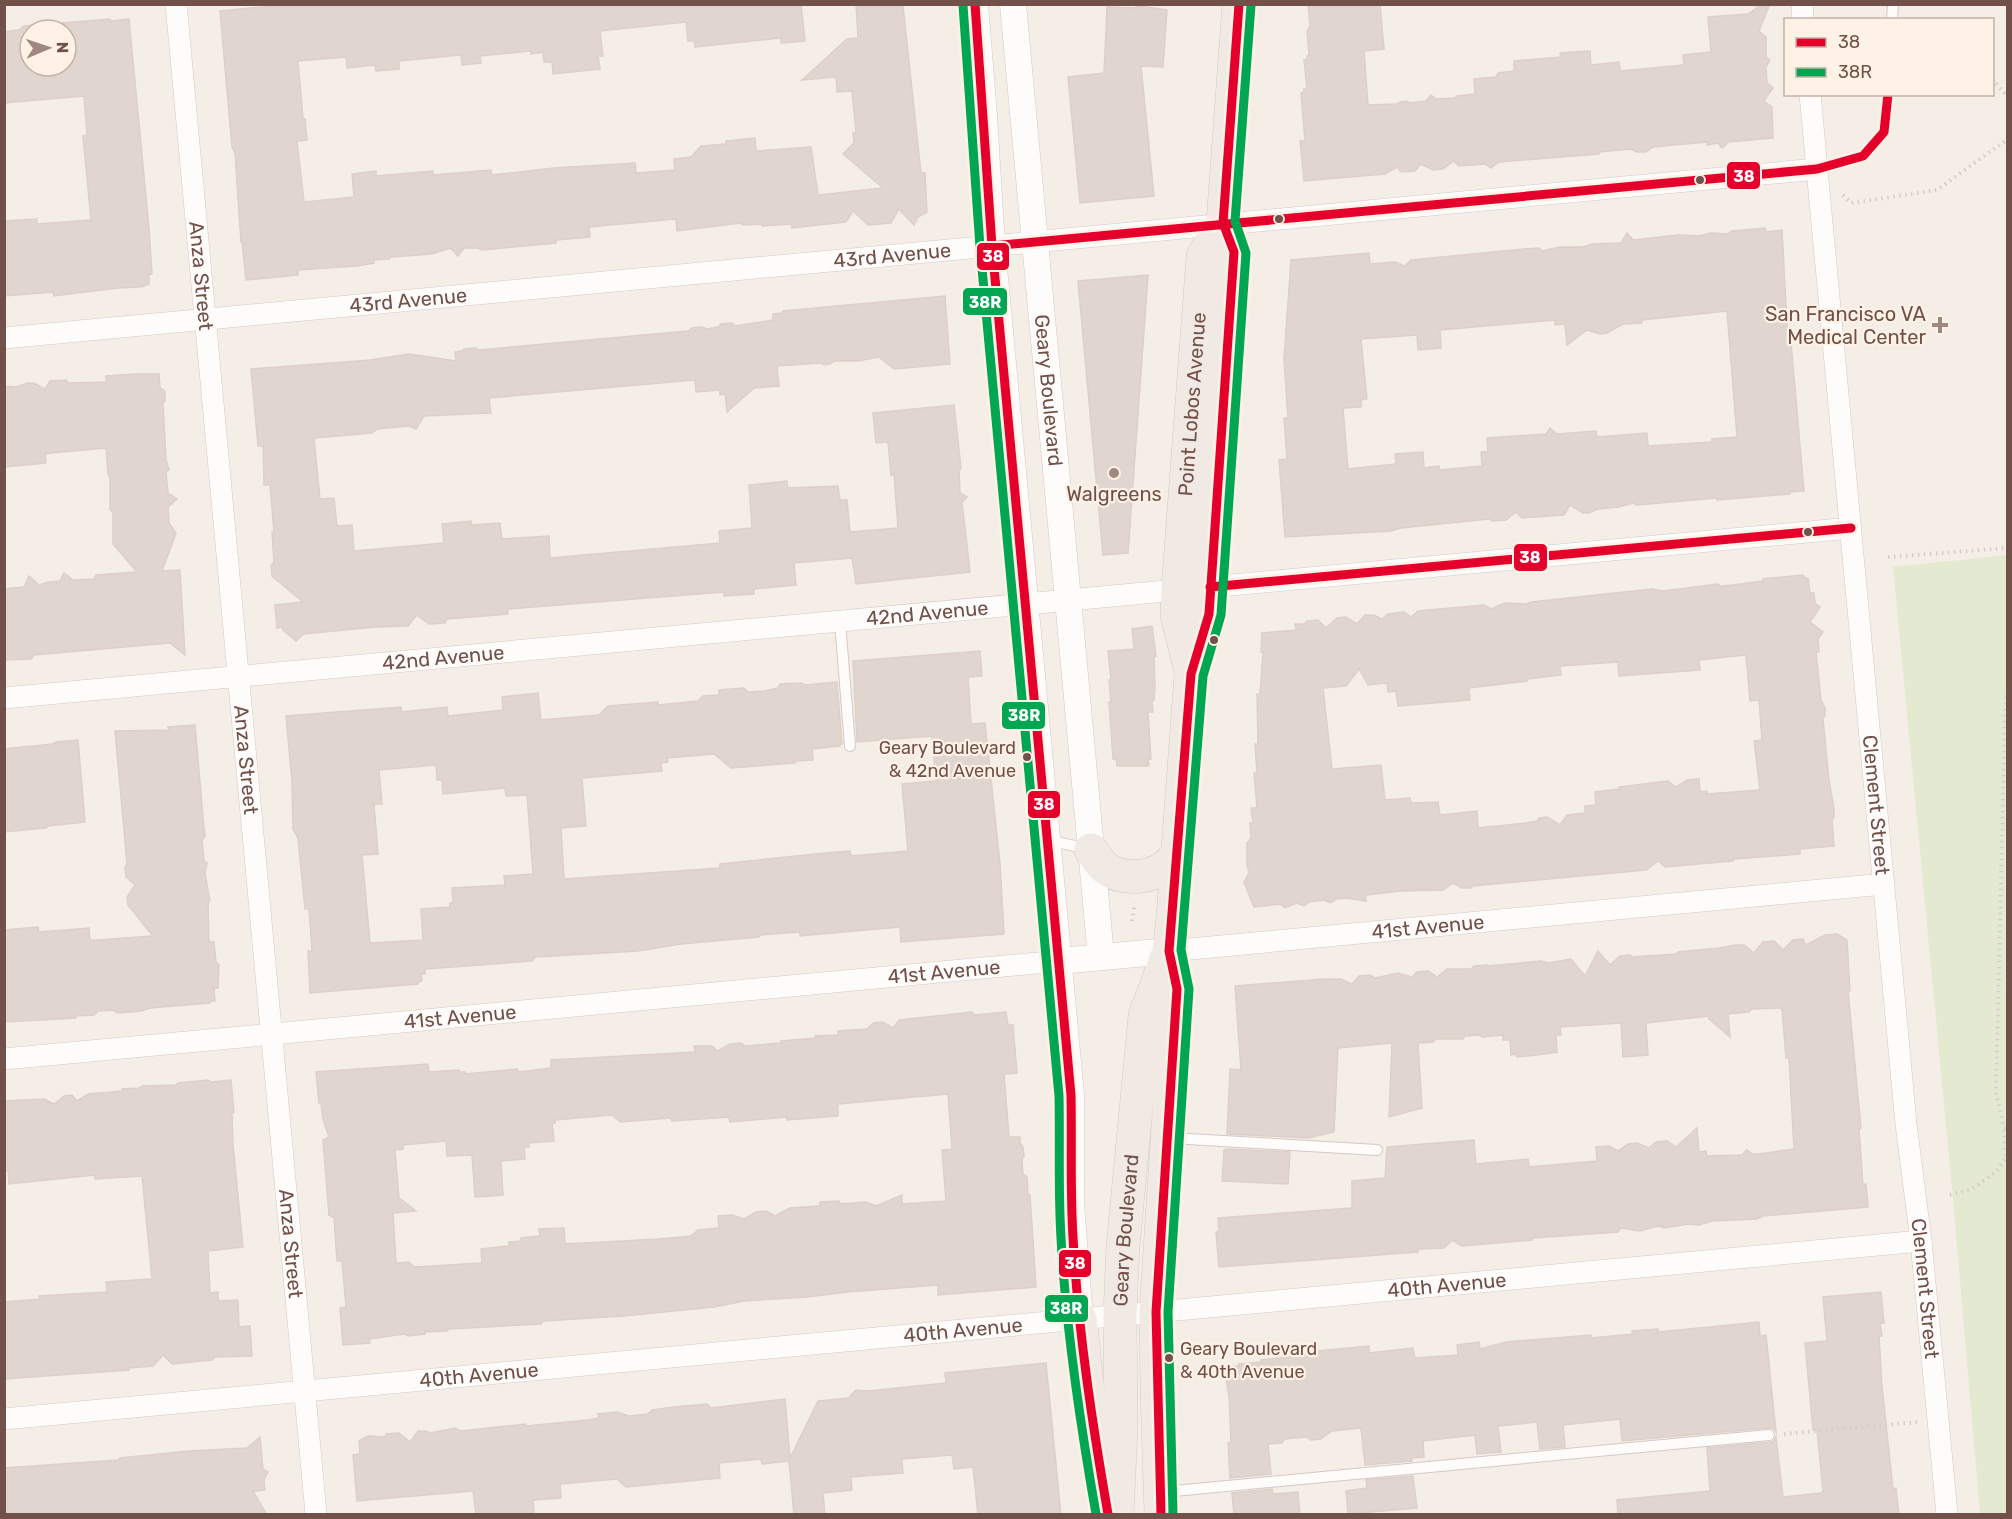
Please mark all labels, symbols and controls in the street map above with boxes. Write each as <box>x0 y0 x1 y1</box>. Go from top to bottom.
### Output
north arrow <box>18 18 78 78</box>
legend <box>1784 18 1994 96</box>
text: 38 <box>1838 31 1860 53</box>
text: N <box>53 41 72 54</box>
text: 38R <box>1838 61 1872 83</box>
line badge: 38 <box>1726 161 1761 190</box>
text: 38 <box>1733 167 1755 186</box>
unlabelled marker <box>1694 174 1706 186</box>
unlabelled marker <box>1273 213 1285 225</box>
street label: Anza Street <box>184 220 218 332</box>
street label: 43rd Avenue <box>832 238 952 273</box>
line badge: 38 <box>976 242 1010 271</box>
text: 38 <box>982 247 1004 266</box>
street label: 43rd Avenue <box>348 283 468 318</box>
line badge: 38R <box>962 287 1008 316</box>
text: 38R <box>969 293 1001 312</box>
place label: San Francisco VA Medical Center <box>1765 302 1926 349</box>
street label: Point Lobos Avenue <box>1173 311 1211 497</box>
street label: Geary Boulevard <box>1030 313 1068 467</box>
marker: San Francisco VA Medical Center <box>1931 316 1949 334</box>
marker: Walgreens <box>1107 466 1121 480</box>
place label: Walgreens <box>1066 482 1162 506</box>
unlabelled marker <box>1802 526 1814 538</box>
line badge: 38 <box>1513 543 1548 572</box>
text: 38 <box>1519 548 1541 567</box>
street label: 42nd Avenue <box>865 595 989 631</box>
unlabelled marker <box>1208 634 1220 646</box>
street label: 42nd Avenue <box>381 640 505 675</box>
line badge: 38R <box>1001 701 1046 730</box>
street label: Anza Street <box>229 704 263 816</box>
text: 38R <box>1008 706 1040 725</box>
street label: Clement Street <box>1858 734 1895 876</box>
place label: Geary Boulevard & 42nd Avenue <box>879 737 1016 782</box>
marker: Geary Boulevard & 42nd Avenue <box>1021 751 1033 763</box>
line badge: 38 <box>1027 790 1061 819</box>
text: 38 <box>1033 795 1055 814</box>
street label: 41st Avenue <box>1370 910 1485 944</box>
street label: 41st Avenue <box>887 955 1001 989</box>
street label: 41st Avenue <box>403 999 517 1034</box>
street label: Geary Boulevard <box>1108 1153 1144 1307</box>
street label: Anza Street <box>274 1188 308 1299</box>
street label: Clement Street <box>1906 1217 1944 1360</box>
line badge: 38 <box>1058 1249 1092 1278</box>
text: 38 <box>1064 1254 1086 1273</box>
street label: 40th Avenue <box>1386 1268 1507 1303</box>
line badge: 38R <box>1044 1294 1089 1323</box>
text: 38R <box>1050 1299 1082 1318</box>
street label: 40th Avenue <box>902 1312 1024 1347</box>
place label: Geary Boulevard & 40th Avenue <box>1180 1338 1317 1383</box>
marker: Geary Boulevard & 40th Avenue <box>1163 1352 1175 1364</box>
street label: 40th Avenue <box>418 1357 540 1392</box>

